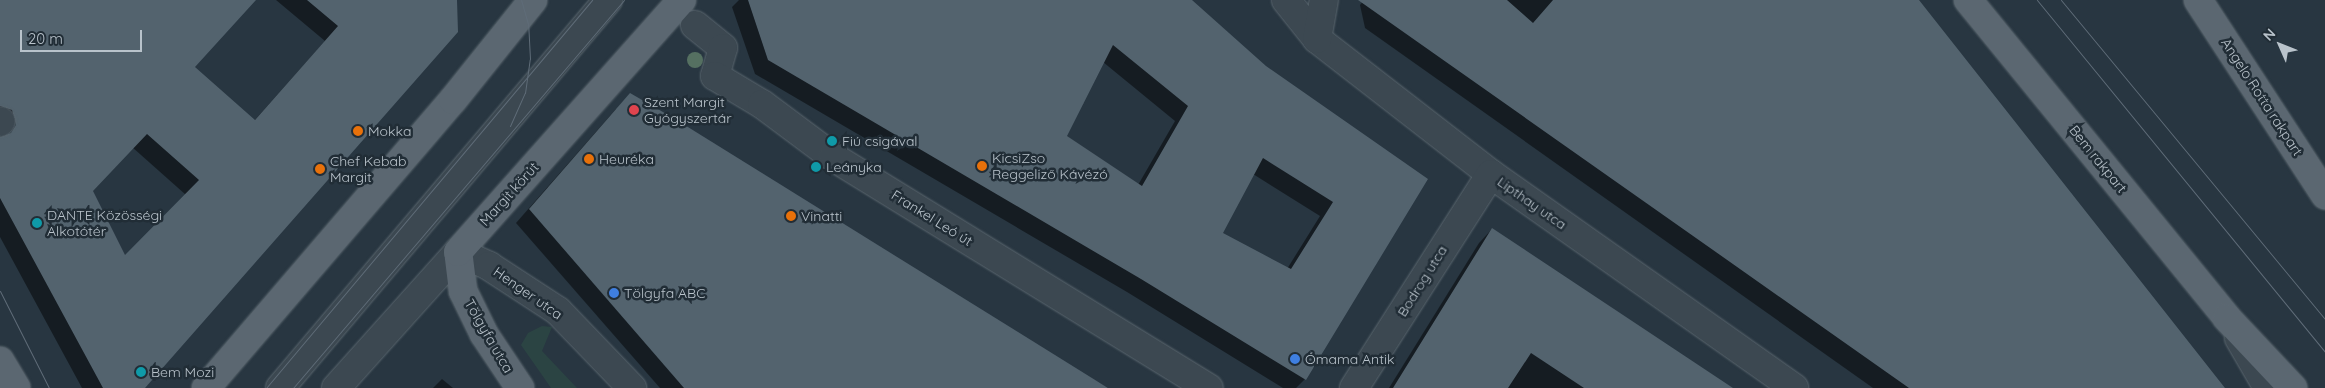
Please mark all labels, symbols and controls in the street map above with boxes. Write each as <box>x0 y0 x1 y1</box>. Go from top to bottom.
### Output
scale bar <box>22 20 145 52</box>
north arrow <box>2255 20 2305 70</box>
text: N <box>2259 25 2279 45</box>
text: 20 m <box>28 29 63 48</box>
street label: Angelo Rotta rakpart <box>2218 35 2306 159</box>
place label: Szent Margit Gyógyszertár <box>644 94 732 126</box>
marker: Szent Margit Gyógyszertár <box>628 104 640 116</box>
street label: Bem rakpart <box>2066 122 2130 196</box>
place label: Mokka <box>368 123 411 139</box>
marker: Mokka <box>352 125 364 137</box>
place label: Fiú csigával <box>842 133 918 149</box>
marker: Fiú csigával <box>826 135 838 147</box>
place label: KicsiZso Reggeliző Kávézó <box>992 150 1108 182</box>
place label: Heuréka <box>599 151 654 167</box>
place label: Chef Kebab Margit <box>330 153 406 186</box>
marker: Heuréka <box>583 153 595 165</box>
street label: Margit körút <box>476 159 542 229</box>
place label: Leányka <box>826 159 882 175</box>
marker: KicsiZso Reggeliző Kávézó <box>976 160 988 172</box>
marker: Leányka <box>810 161 822 173</box>
marker: Chef Kebab Margit <box>314 163 326 175</box>
street label: Lipthay utca <box>1494 173 1570 233</box>
street label: Frankel Leó út <box>889 186 975 250</box>
place label: DANTE Közösségi Alkotótér <box>47 207 162 240</box>
place label: Vinatti <box>801 208 842 224</box>
marker: Vinatti <box>785 210 797 222</box>
marker: DANTE Közösségi Alkotótér <box>31 217 43 229</box>
street label: Bodrog utca <box>1394 242 1450 320</box>
street label: Henger utca <box>490 263 566 323</box>
place label: Tölgyfa ABC <box>624 285 705 301</box>
marker: Tölgyfa ABC <box>608 287 620 299</box>
street label: Tölgyfa utca <box>461 296 517 376</box>
place label: Ómama Antik <box>1305 351 1394 367</box>
marker: Ómama Antik <box>1289 353 1301 365</box>
place label: Bem Mozi <box>151 364 214 380</box>
marker: Bem Mozi <box>135 366 147 378</box>

